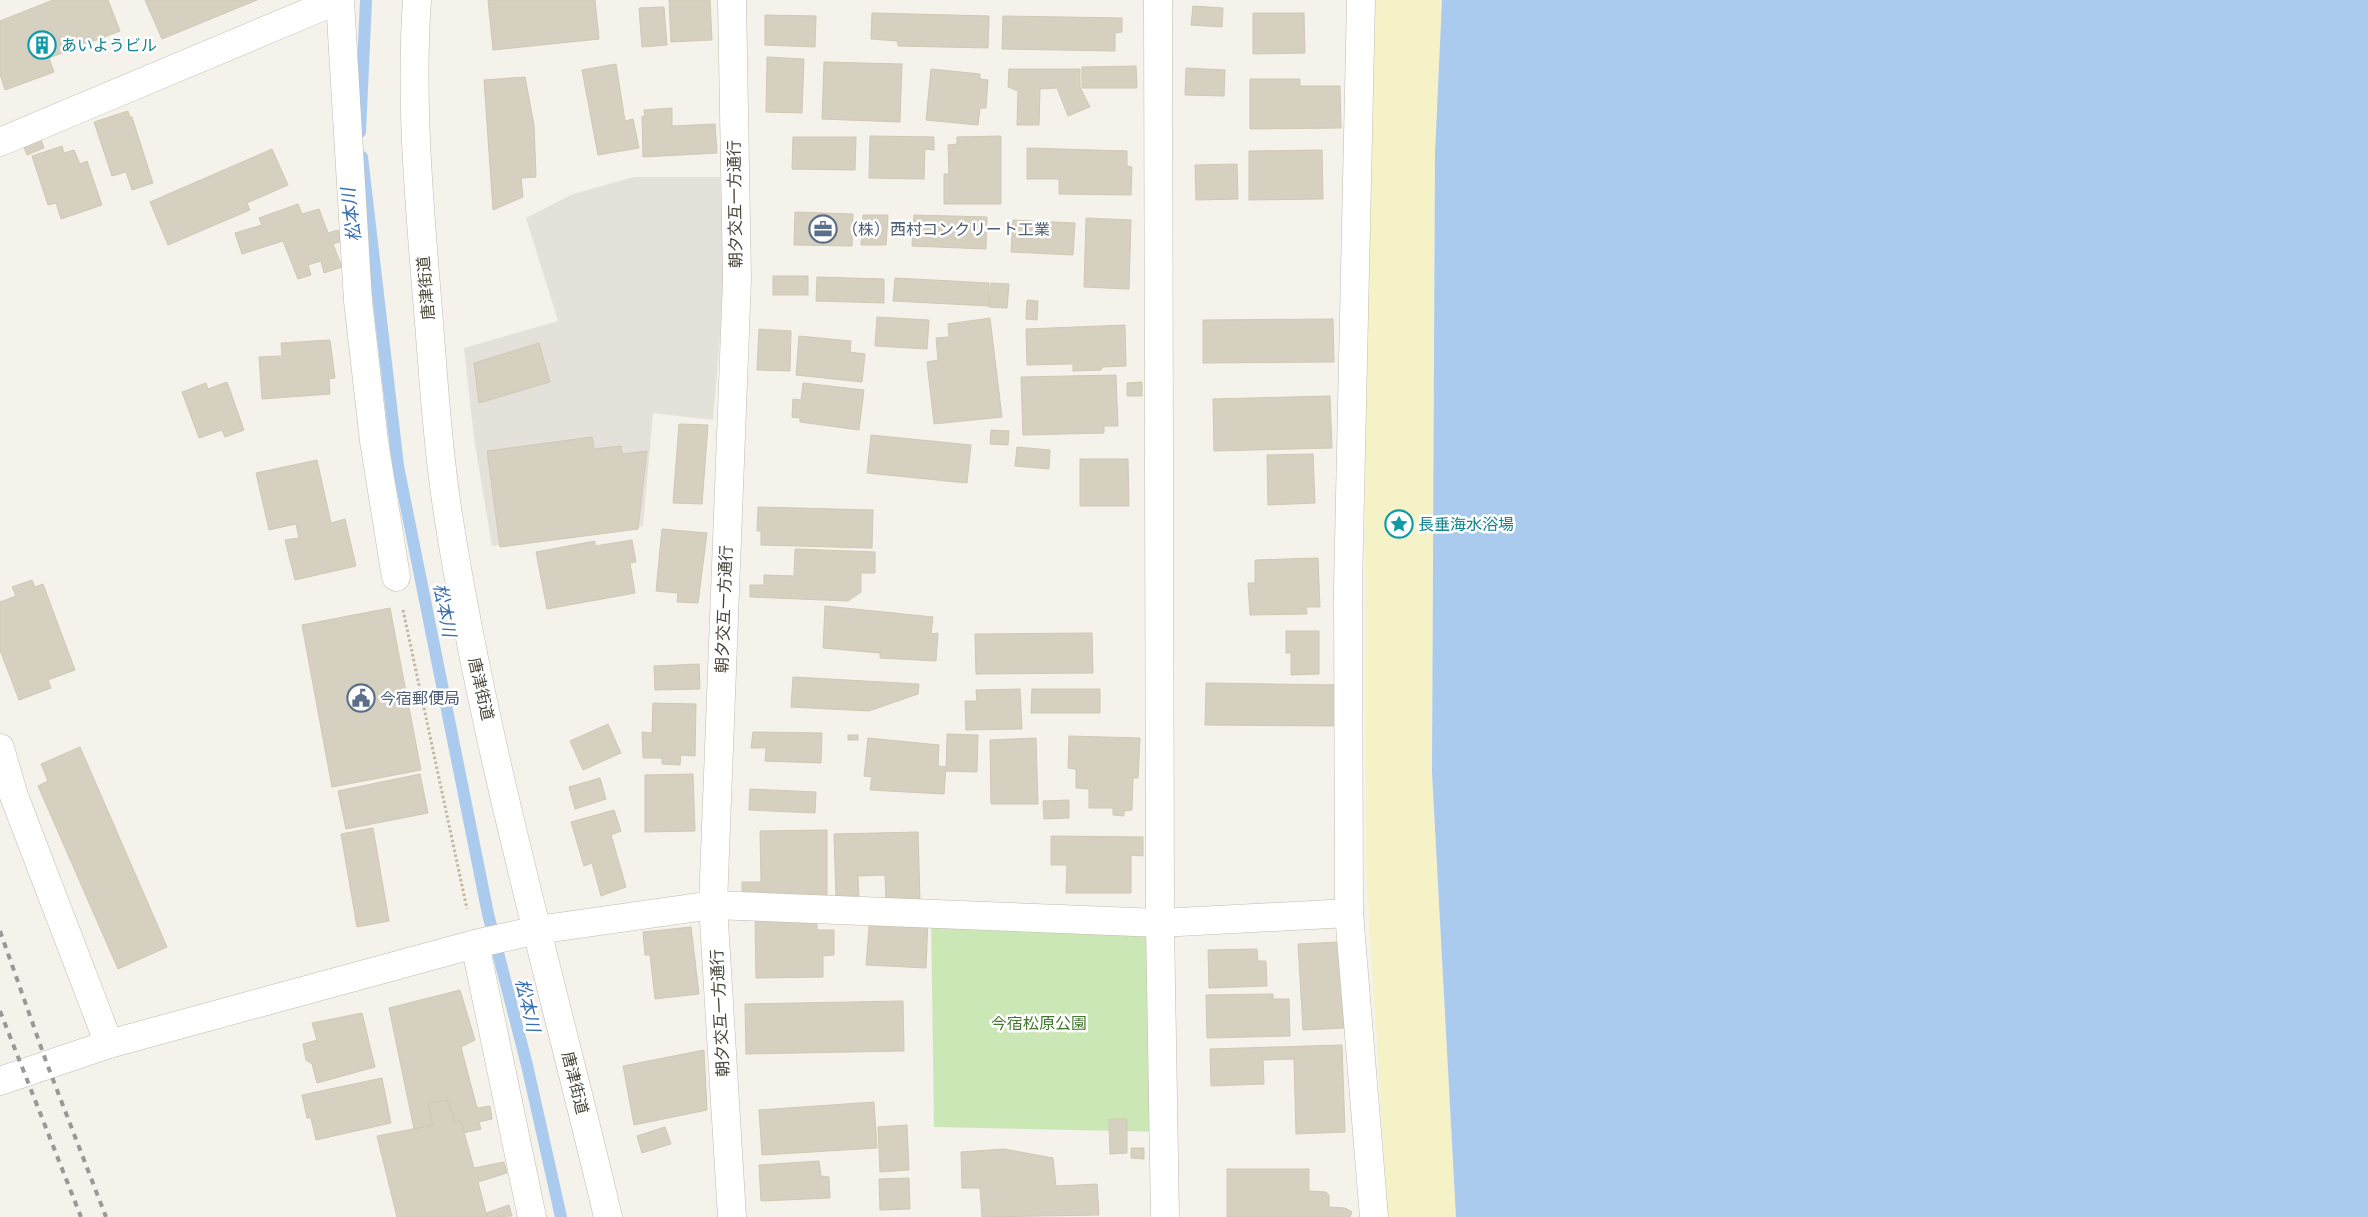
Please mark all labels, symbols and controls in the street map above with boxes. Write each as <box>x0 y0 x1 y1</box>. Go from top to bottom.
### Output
building icon: あいようビル <box>27 30 57 60</box>
place label: あいようビル <box>61 35 157 56</box>
street label: 朝夕交互一方通行 <box>723 140 747 268</box>
water label: 松本川 <box>336 185 366 243</box>
office icon: （株）西村コンクリート工業 <box>808 214 838 244</box>
place label: （株）西村コンクリート工業 <box>842 219 1050 240</box>
street label: 唐津街道 <box>413 255 439 321</box>
place icon: 長垂海水浴場 <box>1384 509 1414 539</box>
place label: 長垂海水浴場 <box>1418 514 1514 535</box>
street label: 朝夕交互一方通行 <box>711 545 737 673</box>
water label: 松本川 <box>429 581 462 641</box>
street label: 唐津街道 <box>464 655 498 723</box>
public building icon: 今宿郵便局 <box>346 683 376 713</box>
place label: 今宿郵便局 <box>380 688 460 709</box>
street label: 朝夕交互一方通行 <box>706 949 734 1077</box>
water label: 松本川 <box>511 976 546 1036</box>
park label: 今宿松原公園 <box>991 1013 1087 1034</box>
street label: 唐津街道 <box>557 1049 593 1117</box>

